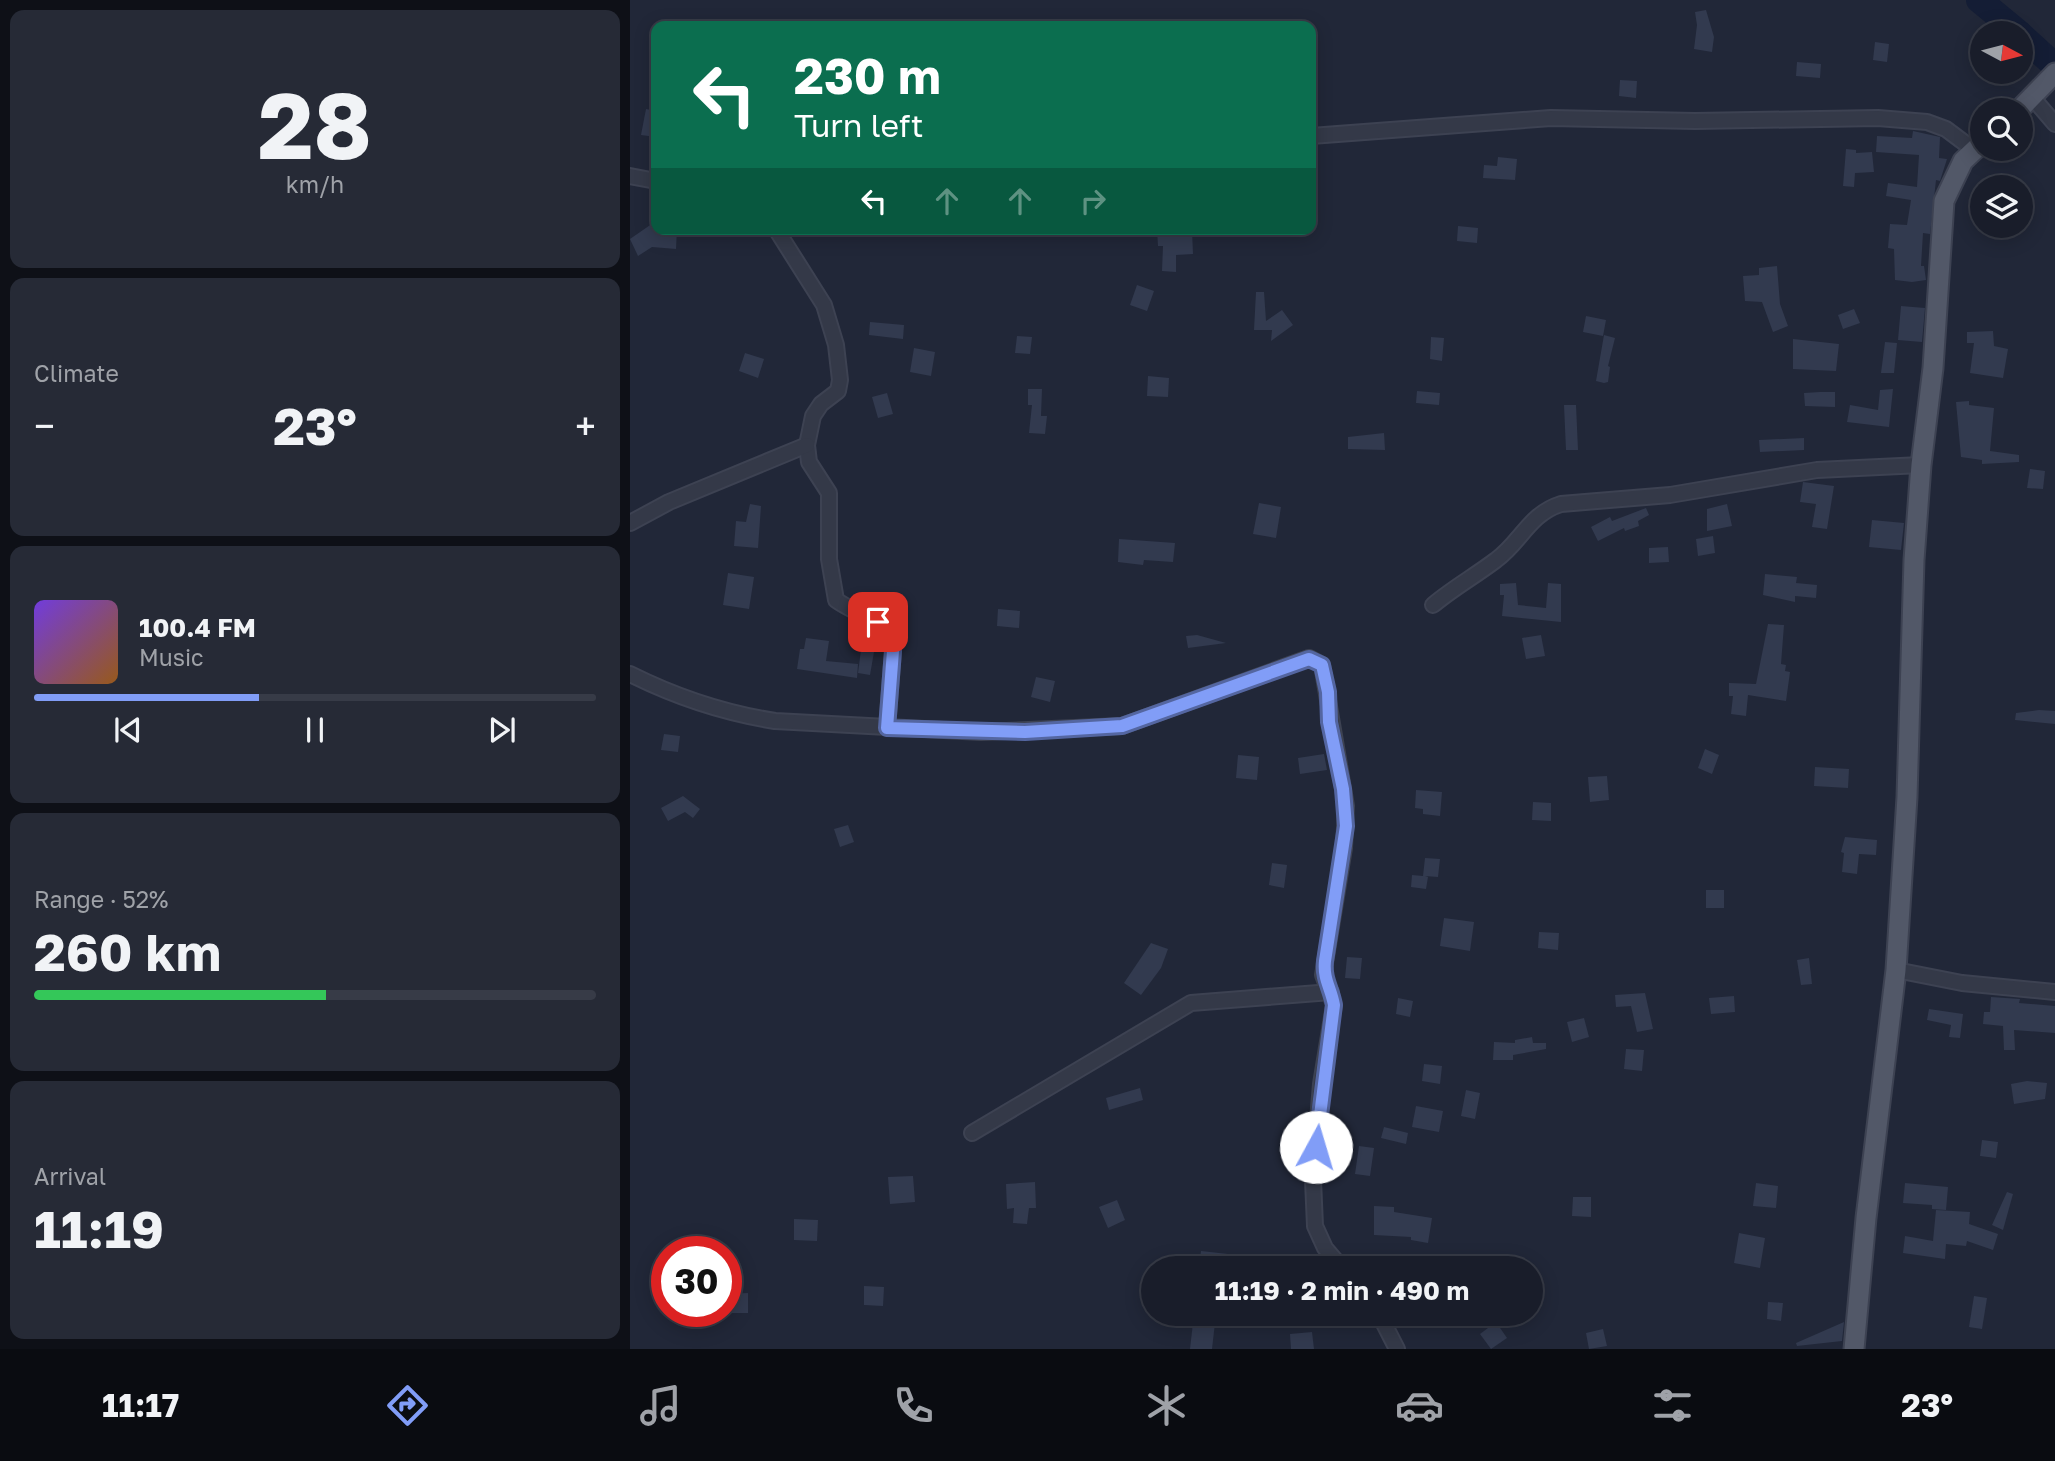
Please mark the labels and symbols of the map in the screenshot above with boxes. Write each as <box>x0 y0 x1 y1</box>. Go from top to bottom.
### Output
north arrow <box>1970 21 2034 84</box>
pin <box>848 592 908 652</box>
position arrow <box>1279 1110 1353 1184</box>
speed limit sign: 30 <box>651 1236 742 1327</box>

